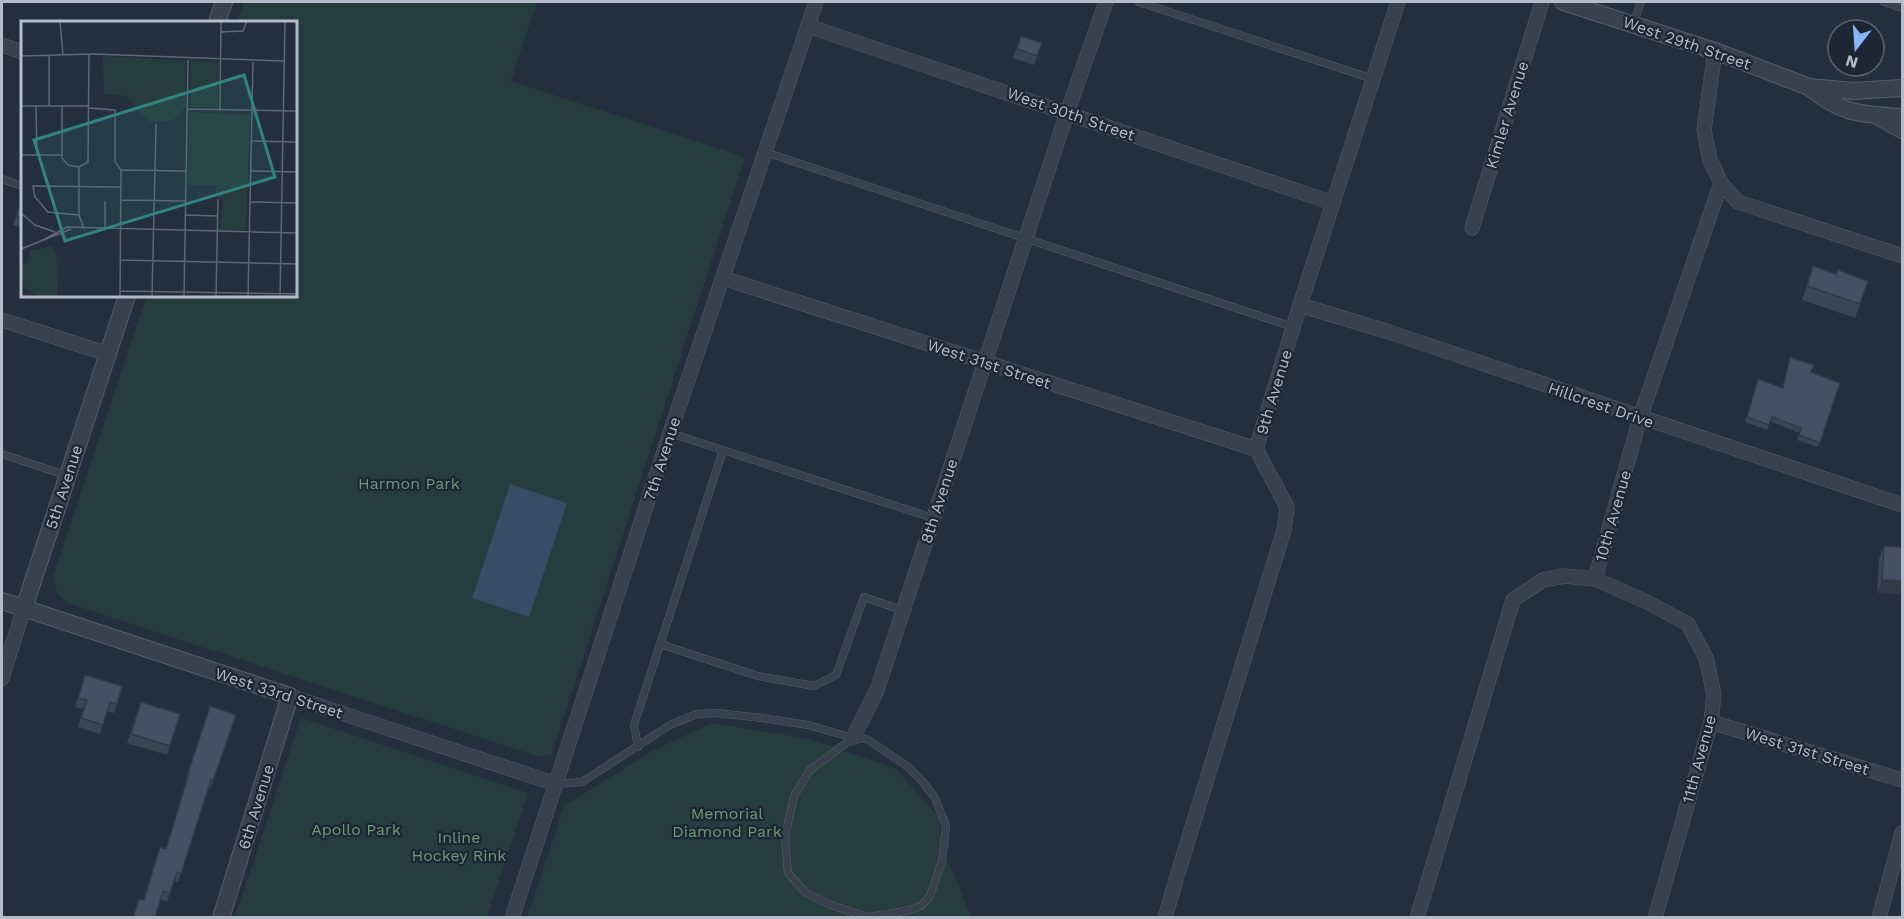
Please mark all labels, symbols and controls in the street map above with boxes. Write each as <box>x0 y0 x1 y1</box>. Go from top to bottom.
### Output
street label: West 29th Street <box>1621 12 1754 74</box>
north arrow <box>1826 18 1886 78</box>
inset map <box>21 21 297 297</box>
text: N <box>1843 51 1860 73</box>
street label: Kimler Avenue <box>1482 59 1532 171</box>
street label: West 30th Street <box>1004 83 1138 145</box>
street label: West 31st Street <box>925 335 1054 393</box>
street label: 9th Avenue <box>1252 347 1296 437</box>
street label: Hillcrest Drive <box>1546 378 1656 432</box>
street label: 7th Avenue <box>640 415 684 503</box>
street label: 5th Avenue <box>41 443 87 531</box>
street label: 8th Avenue <box>916 456 962 546</box>
street label: 10th Avenue <box>1591 468 1635 564</box>
park label: Harmon Park <box>358 474 460 493</box>
street label: West 33rd Street <box>213 663 346 723</box>
street label: 11th Avenue <box>1678 713 1720 805</box>
street label: West 31st Street <box>1743 723 1872 779</box>
street label: 6th Avenue <box>234 762 278 852</box>
park label: Memorial Diamond Park <box>672 804 782 841</box>
park label: Apollo Park <box>311 820 401 839</box>
park label: Inline Hockey Rink <box>412 828 506 865</box>

